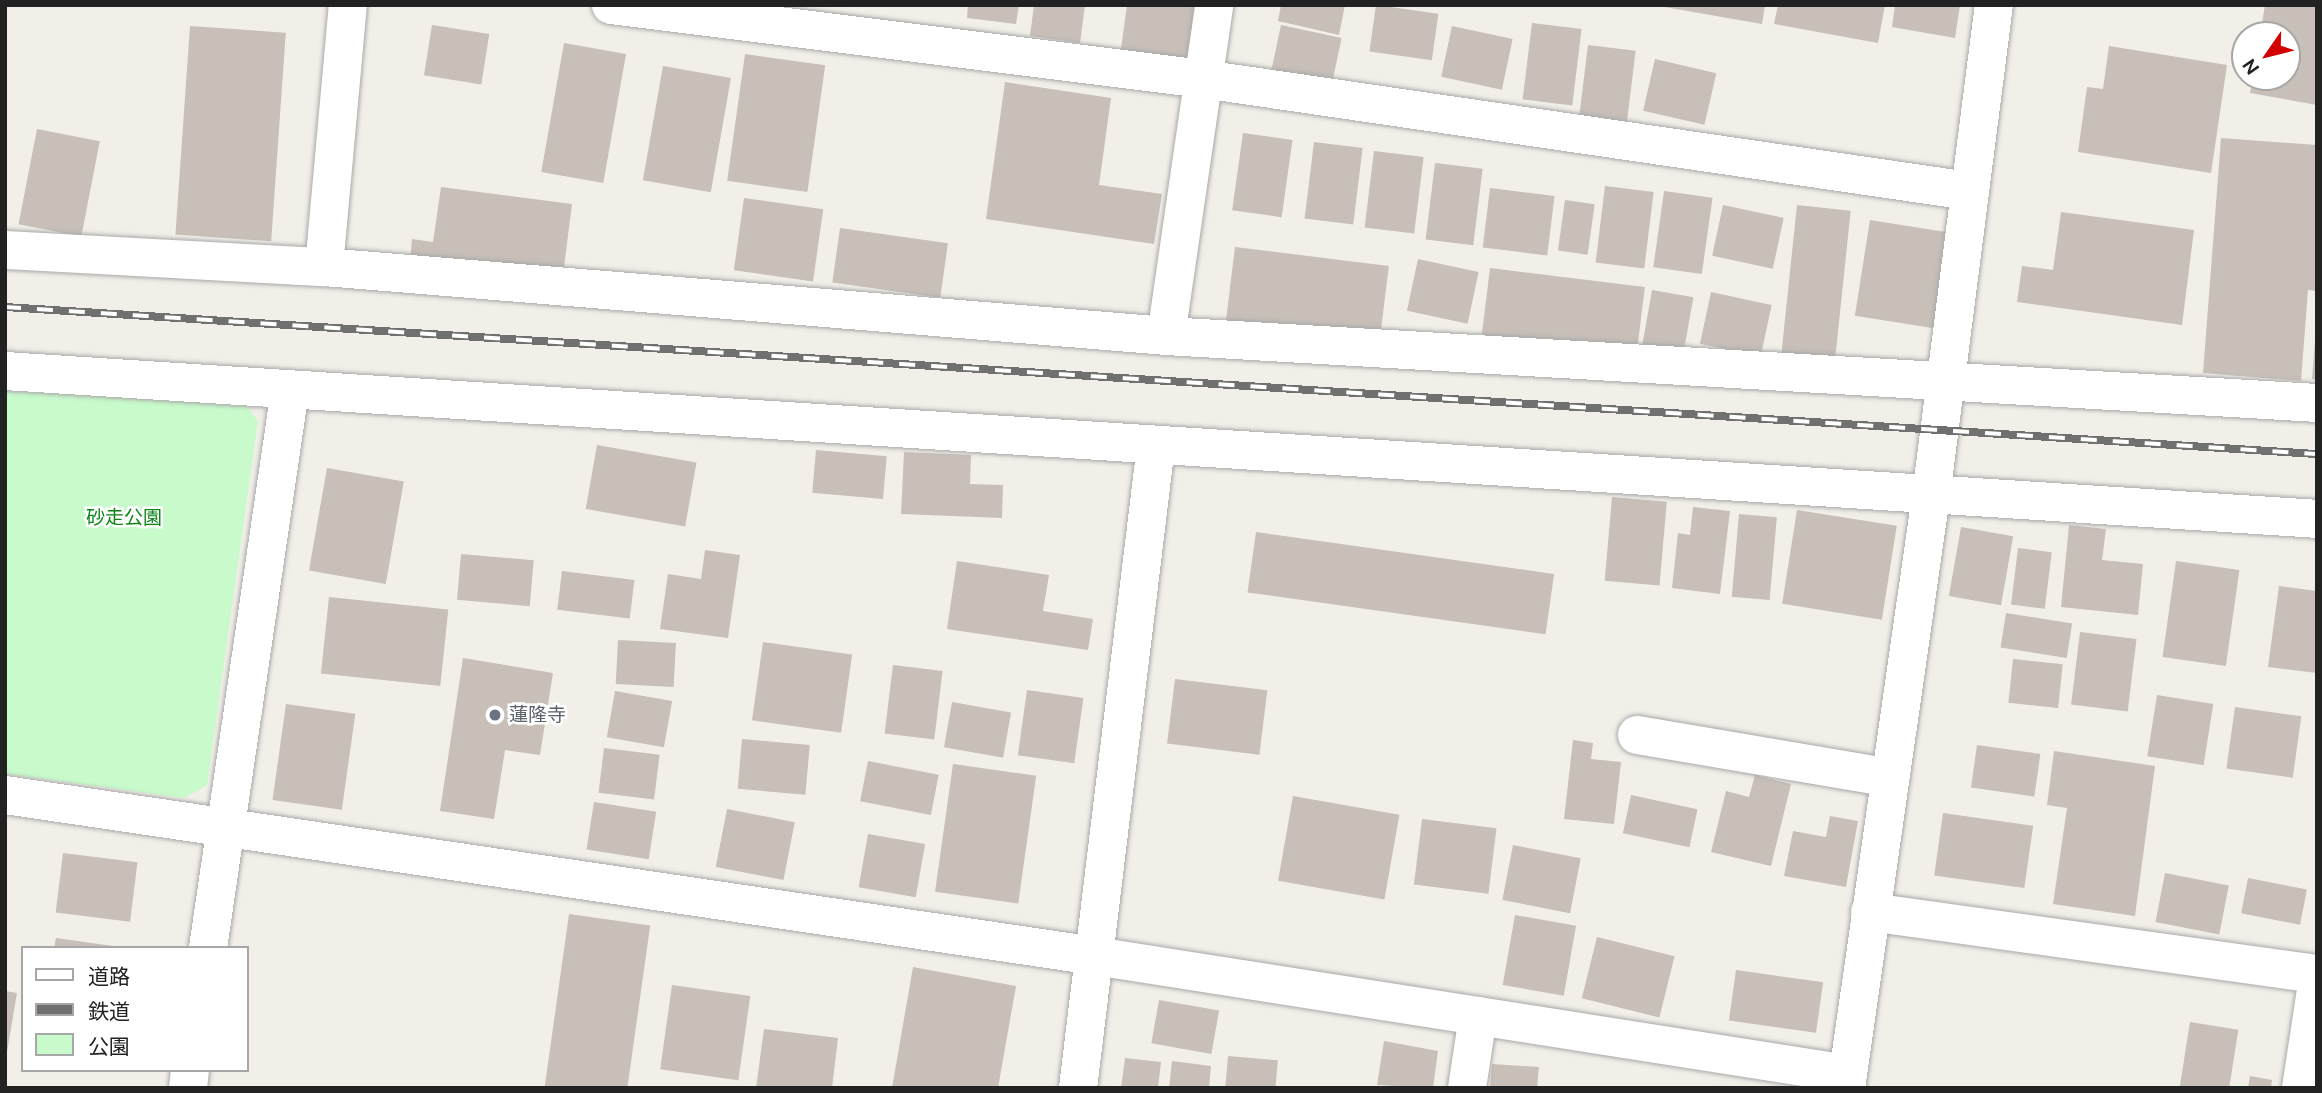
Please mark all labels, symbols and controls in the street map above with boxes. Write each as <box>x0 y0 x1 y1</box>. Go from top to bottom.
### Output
north arrow <box>2231 21 2301 91</box>
text: N <box>2237 55 2264 79</box>
park label: 砂走公園 <box>86 507 162 529</box>
place label: 蓮隆寺 <box>509 704 566 726</box>
marker: 蓮隆寺 <box>487 707 503 723</box>
legend <box>21 946 248 1072</box>
text: 道路 <box>88 964 130 988</box>
text: 鉄道 <box>88 999 130 1023</box>
text: 公園 <box>88 1034 130 1058</box>

